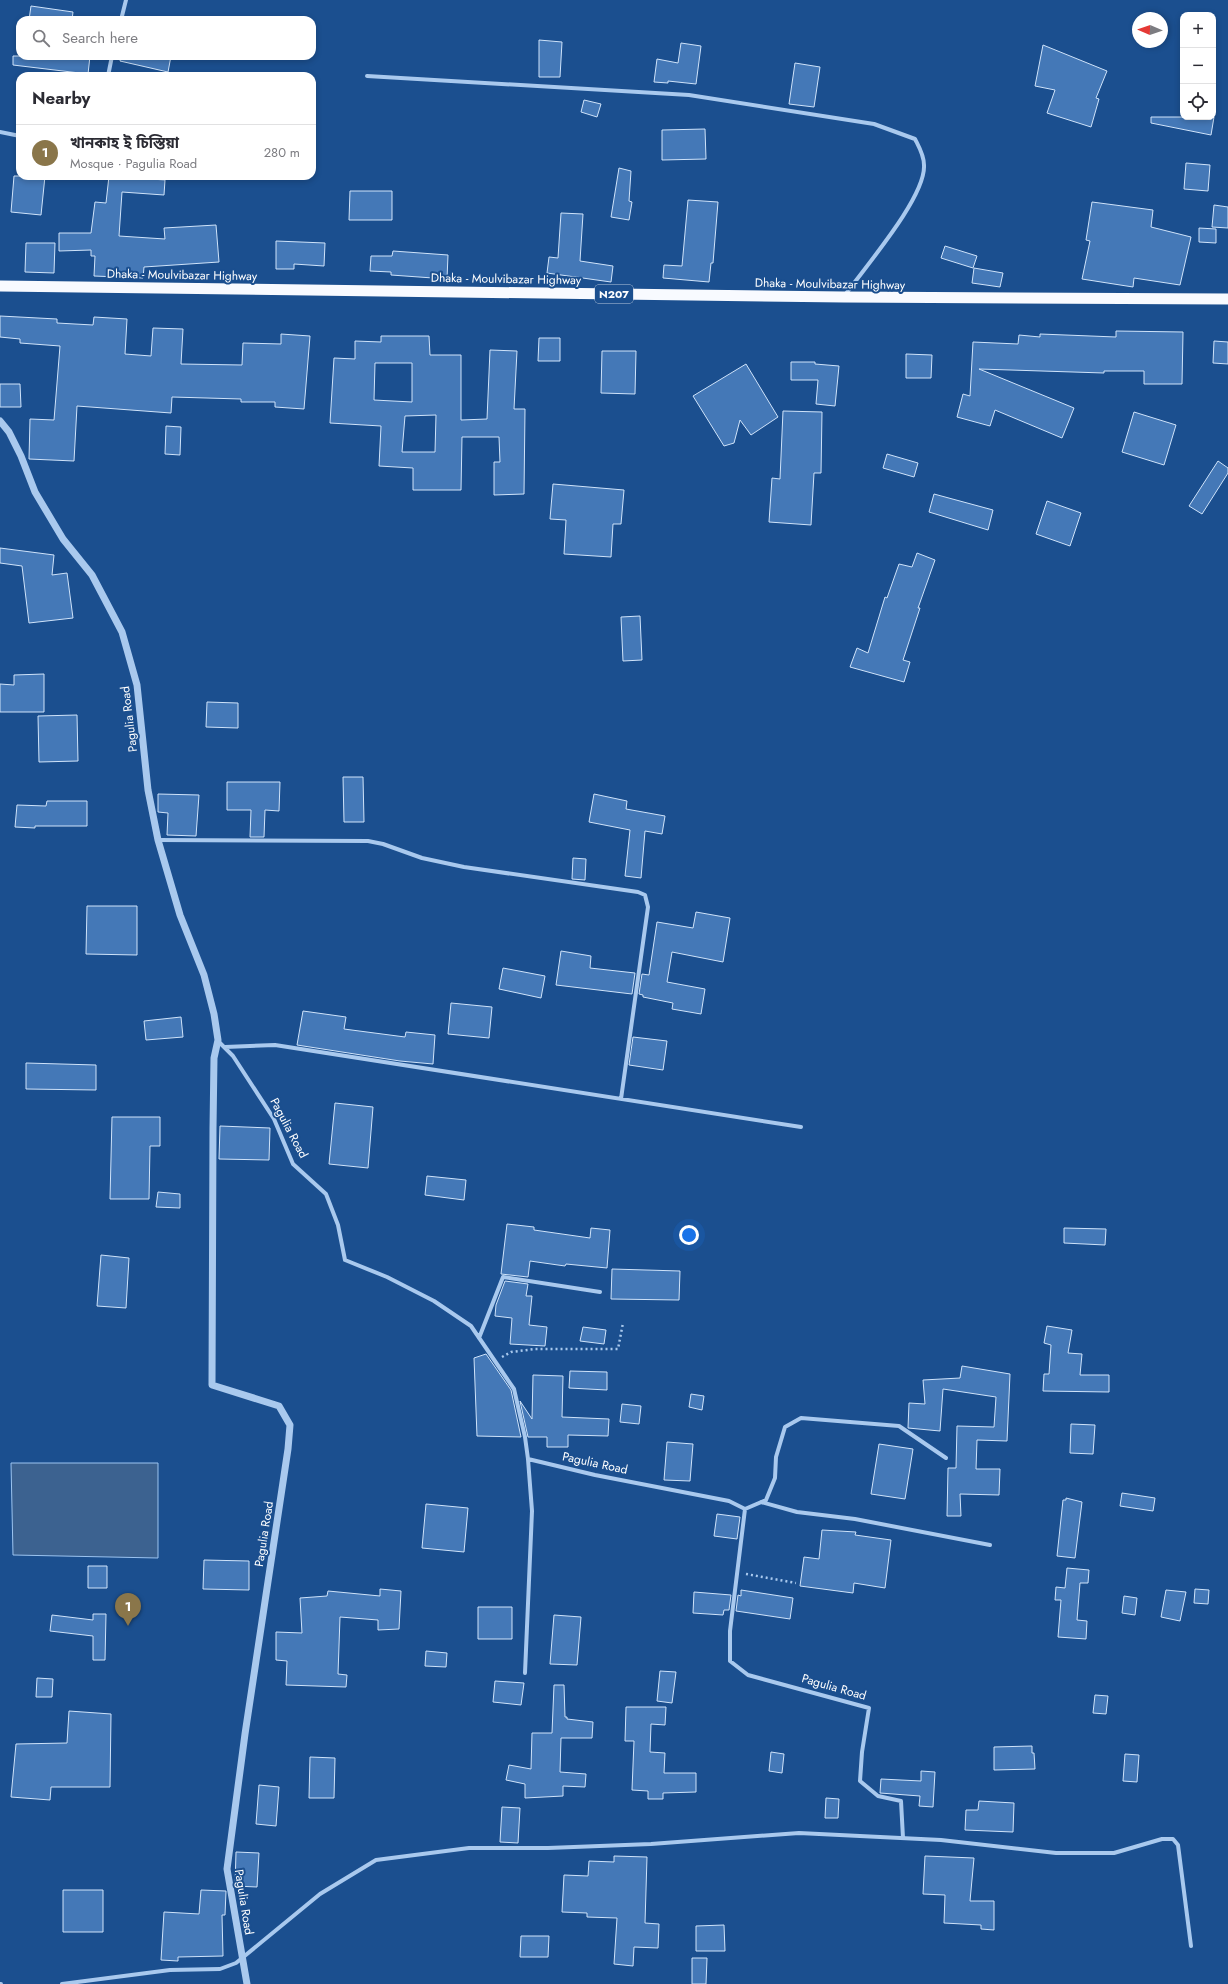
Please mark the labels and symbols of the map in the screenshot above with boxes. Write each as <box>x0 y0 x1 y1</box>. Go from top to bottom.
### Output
north arrow <box>1132 12 1168 48</box>
street label: Dhaka - Moulvibazar Highway <box>107 265 258 285</box>
street label: Dhaka - Moulvibazar Highway <box>431 269 582 289</box>
street label: Dhaka - Moulvibazar Highway <box>755 274 906 294</box>
road number: N207 <box>595 285 633 303</box>
street label: Pagulia Road <box>116 685 142 753</box>
street label: Pagulia Road <box>265 1095 313 1161</box>
your location <box>679 1225 699 1245</box>
street label: Pagulia Road <box>561 1447 629 1479</box>
street label: Pagulia Road <box>250 1500 278 1568</box>
pin: 1 <box>115 1593 141 1626</box>
street label: Pagulia Road <box>800 1669 868 1705</box>
street label: Pagulia Road <box>230 1868 258 1936</box>

